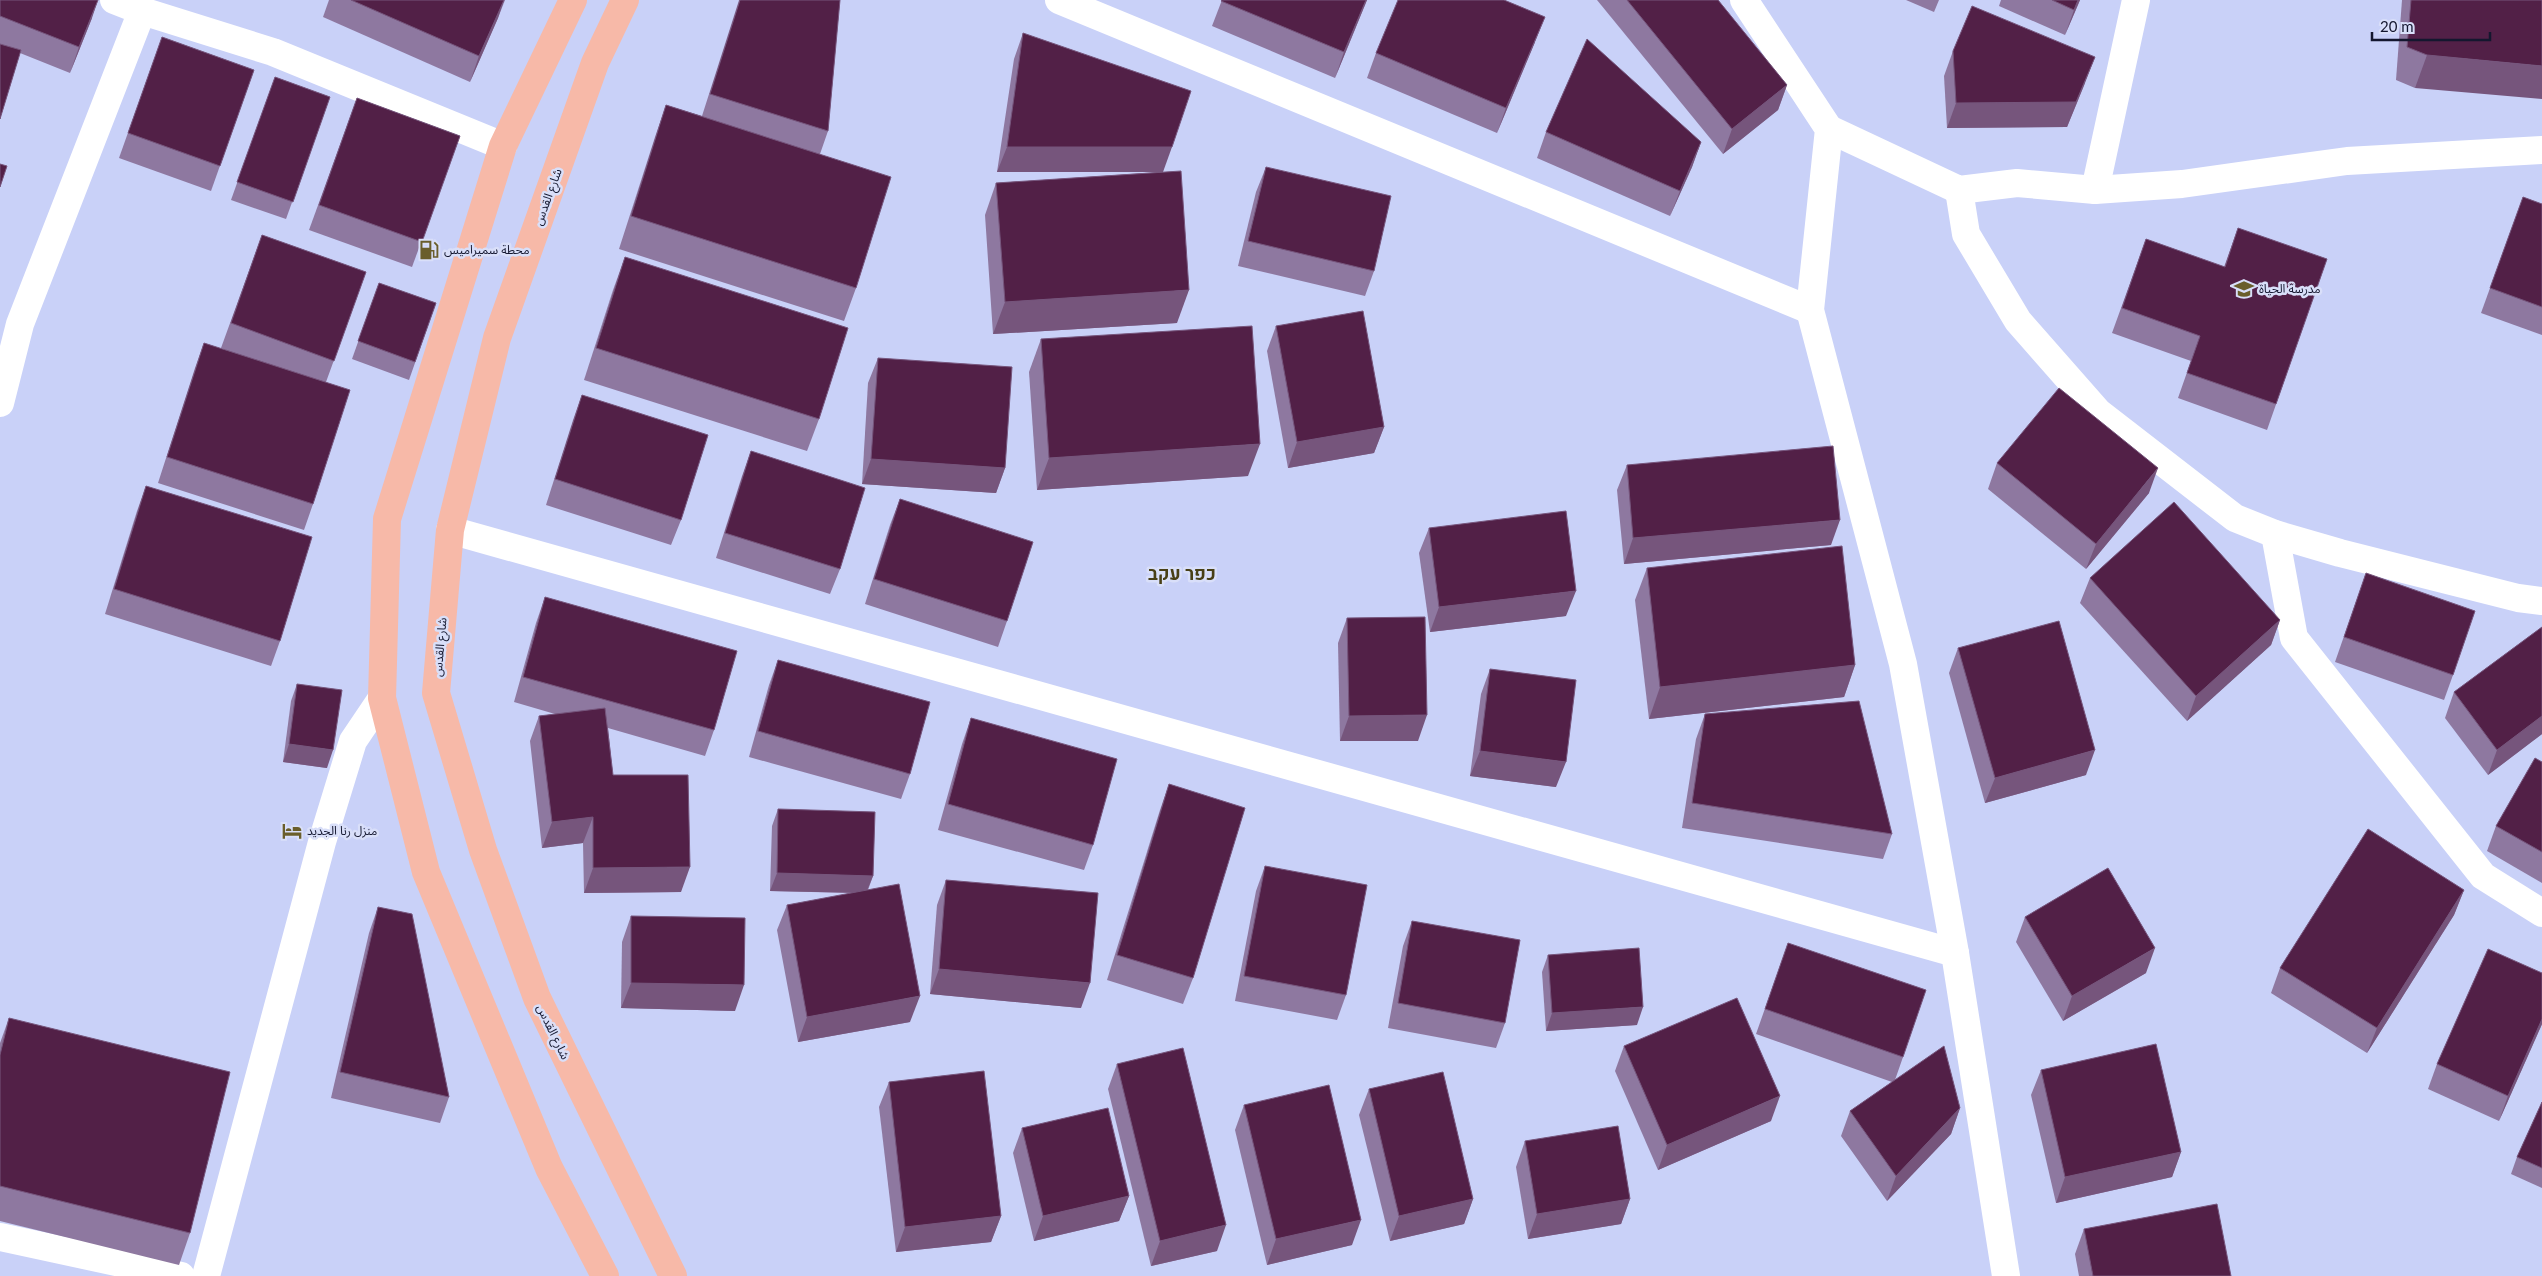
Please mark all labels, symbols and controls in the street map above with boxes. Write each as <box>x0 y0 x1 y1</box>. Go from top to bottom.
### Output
scale bar <box>2372 10 2490 42</box>
text: 20 m <box>2380 17 2414 35</box>
street label: شارع القدس <box>530 166 567 228</box>
fuel station icon: محطة سميراميس <box>418 239 440 261</box>
place label: محطة سميراميس <box>444 242 530 257</box>
school or university icon: مدرسة الحياة <box>2233 278 2255 300</box>
place label: مدرسة الحياة <box>2259 281 2321 296</box>
district label: כפר עקב <box>1148 562 1216 584</box>
street label: شارع القدس <box>429 617 452 677</box>
hotel icon: منزل رنا الجديد <box>281 820 303 842</box>
place label: منزل رنا الجديد <box>307 823 377 838</box>
street label: شارع القدس <box>532 1002 573 1063</box>

